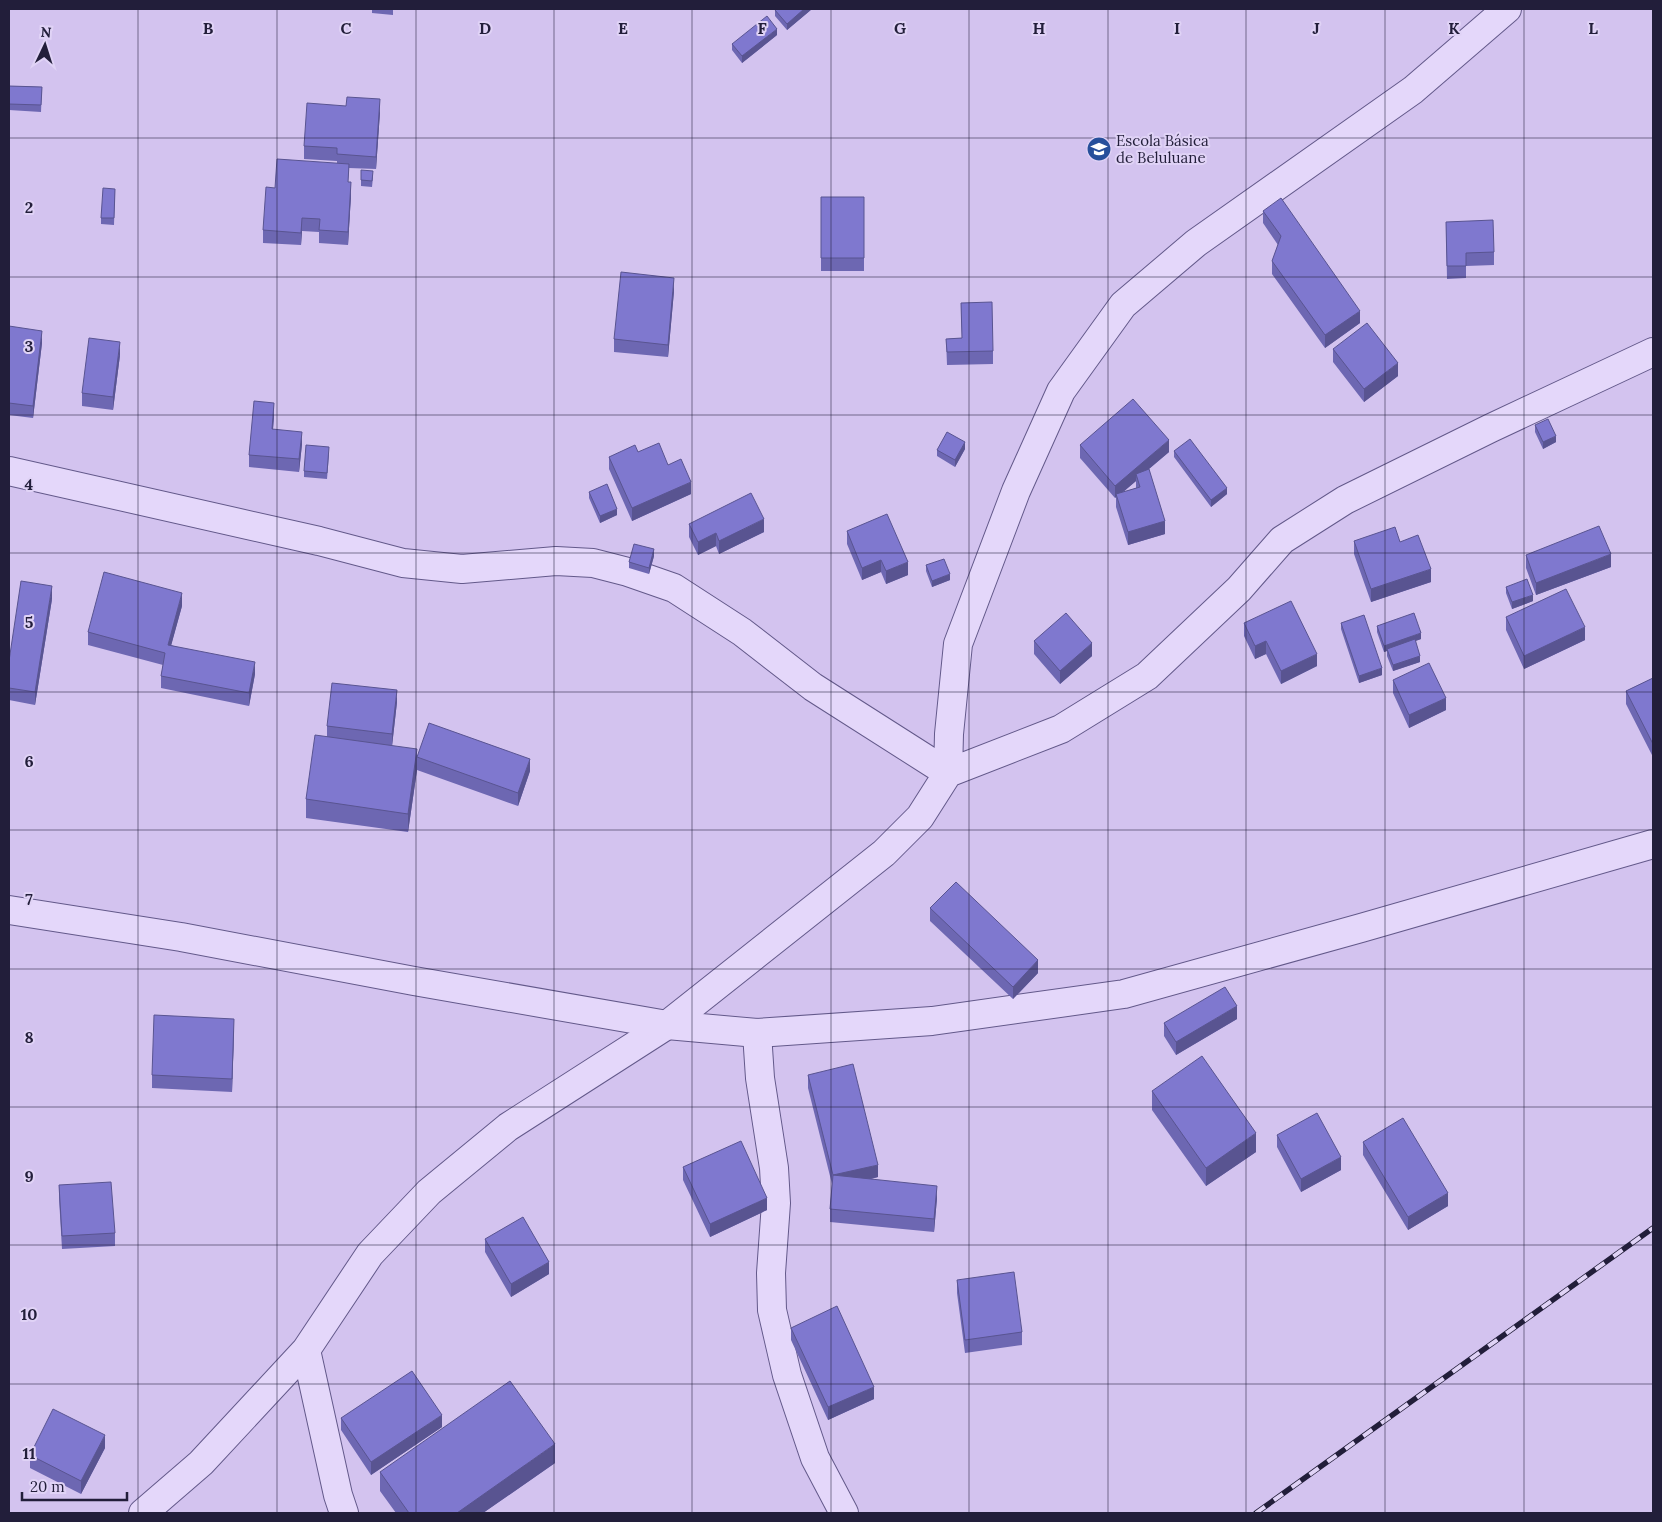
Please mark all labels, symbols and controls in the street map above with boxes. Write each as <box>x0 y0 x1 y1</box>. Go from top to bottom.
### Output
text: B <box>203 18 214 38</box>
text: C <box>340 18 352 38</box>
text: D <box>479 18 491 38</box>
text: E <box>618 18 628 38</box>
text: F <box>757 18 767 38</box>
text: G <box>894 18 906 38</box>
text: H <box>1033 18 1046 38</box>
text: I <box>1174 18 1180 38</box>
text: J <box>1312 18 1320 38</box>
text: K <box>1448 18 1460 38</box>
text: L <box>1588 18 1598 38</box>
north arrow <box>20 20 70 70</box>
text: N <box>40 23 52 41</box>
place label: Escola Básica de Beluluane <box>1116 131 1209 167</box>
school or university icon: Escola Básica de Beluluane <box>1086 136 1112 162</box>
text: 2 <box>25 197 33 217</box>
text: 3 <box>25 336 34 356</box>
text: 4 <box>25 474 34 494</box>
text: 5 <box>25 612 34 632</box>
text: 6 <box>24 751 34 771</box>
text: 7 <box>25 889 33 909</box>
text: 8 <box>24 1027 34 1047</box>
text: 9 <box>24 1166 34 1186</box>
text: 10 <box>21 1304 37 1324</box>
text: 11 <box>23 1443 36 1463</box>
scale bar <box>22 1470 128 1502</box>
text: 20 m <box>30 1477 65 1496</box>

